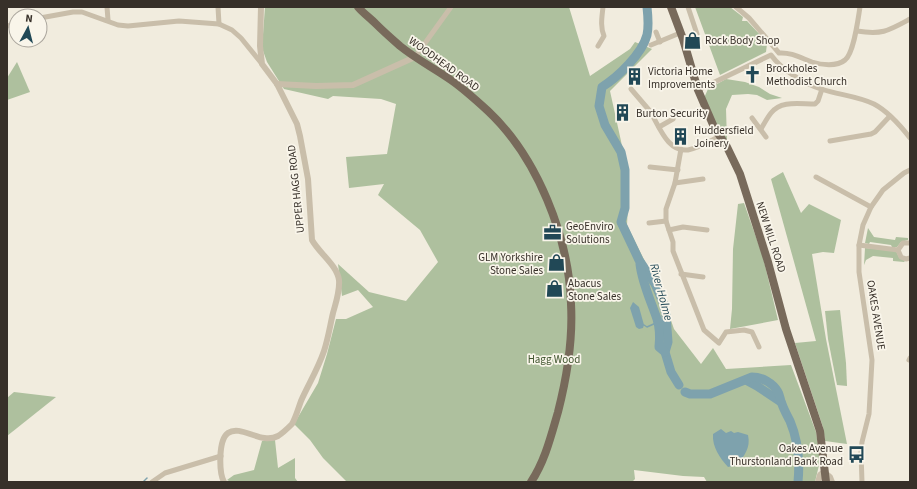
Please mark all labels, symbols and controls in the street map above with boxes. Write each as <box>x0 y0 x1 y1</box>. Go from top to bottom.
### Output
north arrow <box>8 8 48 48</box>
text: N <box>25 11 34 26</box>
shop icon: Rock Body Shop <box>682 30 702 50</box>
street label: WOODHEAD ROAD <box>406 33 483 95</box>
place label: Rock Body Shop <box>705 33 780 48</box>
place label: Brockholes Methodist Church <box>766 61 847 89</box>
place label: Victoria Home Improvements <box>648 64 715 92</box>
church icon: Brockholes Methodist Church <box>743 64 763 84</box>
building icon: Victoria Home Improvements <box>625 67 645 87</box>
building icon: Burton Security <box>613 103 633 123</box>
place label: Burton Security <box>636 106 708 121</box>
place label: Huddersfield Joinery <box>694 123 754 151</box>
building icon: Huddersfield Joinery <box>671 126 691 146</box>
street label: UPPER HAGG ROAD <box>284 144 308 234</box>
street label: NEW MILL ROAD <box>752 200 790 275</box>
place label: GeoEnviro Solutions <box>566 219 614 247</box>
office icon: GeoEnviro Solutions <box>543 222 563 242</box>
place label: GLM Yorkshire Stone Sales <box>478 250 544 278</box>
shop icon: GLM Yorkshire Stone Sales <box>546 253 566 273</box>
water label: River Holme <box>645 261 677 323</box>
place label: Abacus Stone Sales <box>568 276 621 304</box>
shop icon: Abacus Stone Sales <box>545 279 565 299</box>
street label: OAKES AVENUE <box>863 279 889 351</box>
park label: Hagg Wood <box>528 352 580 367</box>
place label: Oakes Avenue Thurstonland Bank Road <box>729 441 844 469</box>
bus stop icon: Oakes Avenue Thurstonland Bank Road <box>846 444 866 464</box>

